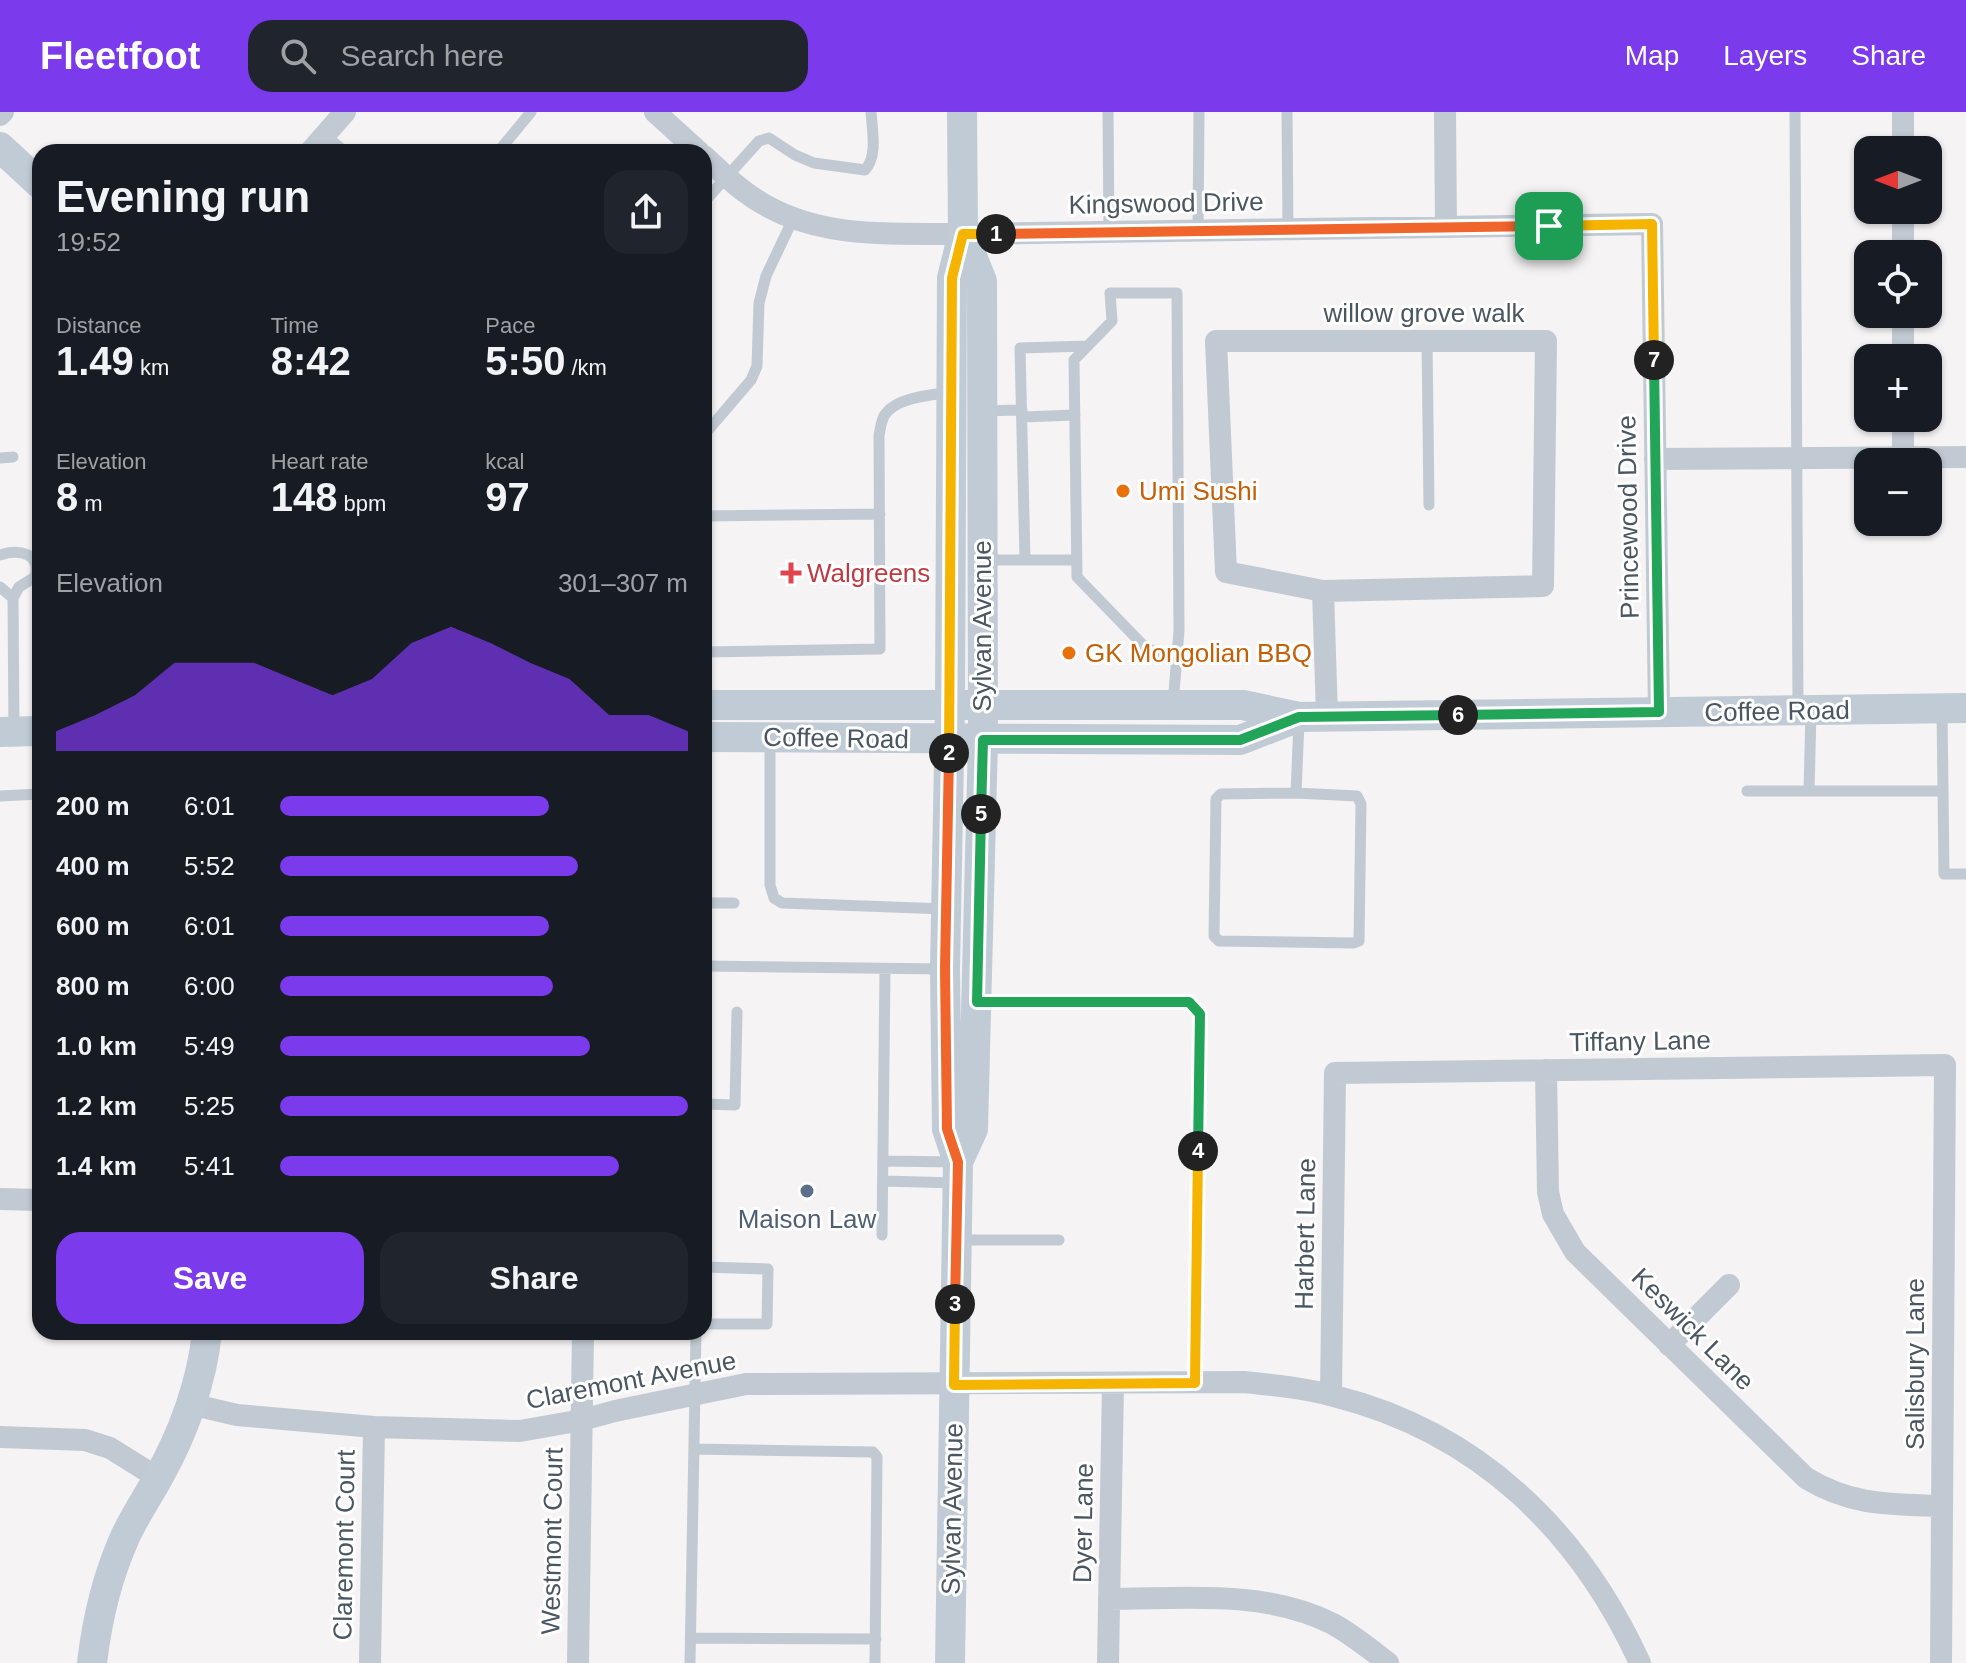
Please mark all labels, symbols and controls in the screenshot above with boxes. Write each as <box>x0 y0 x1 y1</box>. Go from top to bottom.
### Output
search box <box>248 20 808 92</box>
icon: search <box>276 34 320 78</box>
text: Fleetfoot <box>40 35 200 77</box>
text: Search here <box>340 39 504 72</box>
text: Map <box>1625 40 1679 71</box>
text: Layers <box>1723 40 1807 71</box>
text: Share <box>1851 40 1926 71</box>
north arrow <box>1854 136 1942 224</box>
map controls <box>1854 136 1942 536</box>
button: share <box>604 170 688 254</box>
text: Evening run <box>56 172 310 221</box>
street label: Kingswood Drive <box>1068 186 1264 220</box>
pin <box>1515 192 1583 260</box>
icon: arrive <box>1527 204 1571 248</box>
pin: 1 <box>976 214 1016 254</box>
text: 1 <box>990 221 1002 246</box>
text: 19:52 <box>56 227 121 257</box>
button: locate <box>1854 240 1942 328</box>
street label: willow grove walk <box>1323 298 1525 328</box>
text: Distance <box>56 313 142 338</box>
text: Time <box>271 313 319 338</box>
text: Pace <box>485 313 535 338</box>
text: 1.49 <box>56 339 134 383</box>
text: 8:42 <box>271 339 351 383</box>
text: 5:50 <box>485 339 565 383</box>
pin: 7 <box>1634 340 1674 380</box>
button: + <box>1854 344 1942 432</box>
text: 7 <box>1648 347 1660 372</box>
text: km <box>134 355 169 380</box>
text: /km <box>565 355 607 380</box>
street label: Princewood Drive <box>1611 415 1645 619</box>
button: − <box>1854 448 1942 536</box>
text: Elevation <box>56 449 147 474</box>
text: Heart rate <box>271 449 368 474</box>
text: kcal <box>485 449 524 474</box>
text: 8 <box>56 475 78 519</box>
text: 148 <box>271 475 337 519</box>
text: 97 <box>485 475 530 519</box>
place label: Umi Sushi <box>1139 476 1257 506</box>
marker: Umi Sushi <box>1114 482 1132 500</box>
text: m <box>78 491 103 516</box>
text: bpm <box>337 491 386 516</box>
street label: Sylvan Avenue <box>967 540 997 712</box>
place label: Walgreens <box>807 558 930 588</box>
marker: Walgreens <box>782 564 800 582</box>
text: Elevation <box>56 568 163 598</box>
text: 301–307 m <box>558 568 688 598</box>
place label: GK Mongolian BBQ <box>1085 638 1312 668</box>
marker: GK Mongolian BBQ <box>1060 644 1078 662</box>
pin: 6 <box>1438 695 1478 735</box>
street label: Coffee Road <box>1704 695 1850 727</box>
text: 6 <box>1452 702 1464 727</box>
street label: Coffee Road <box>763 722 909 754</box>
pin: 2 <box>929 733 969 773</box>
text: 2 <box>943 740 955 765</box>
text: 200 m <box>56 791 130 821</box>
text: 6:01 <box>184 791 235 821</box>
pin: 5 <box>961 794 1001 834</box>
text: 5 <box>975 801 987 826</box>
text: 400 m <box>56 851 130 881</box>
text: 5:52 <box>184 851 235 881</box>
text: 600 m <box>56 911 130 941</box>
text: 6:01 <box>184 911 235 941</box>
text: 800 m <box>56 971 130 1001</box>
text: 6:00 <box>184 971 235 1001</box>
street label: Tiffany Lane <box>1569 1025 1711 1057</box>
text: 1.0 km <box>56 1031 137 1061</box>
text: 5:49 <box>184 1031 235 1061</box>
text: 1.2 km <box>56 1091 137 1121</box>
text: 5:25 <box>184 1091 235 1121</box>
pin: 4 <box>1178 1131 1218 1171</box>
text: 4 <box>1192 1138 1204 1163</box>
text: 1.4 km <box>56 1151 137 1181</box>
text: 5:41 <box>184 1151 235 1181</box>
street label: Harbert Lane <box>1289 1158 1321 1310</box>
marker: Maison Law <box>798 1182 816 1200</box>
place label: Maison Law <box>738 1204 877 1234</box>
button: Save <box>56 1232 364 1324</box>
button: Share <box>380 1232 688 1324</box>
street label: Keswick Lane <box>1626 1262 1760 1396</box>
street label: Salisbury Lane <box>1900 1278 1930 1450</box>
pin: 3 <box>935 1284 975 1324</box>
text: 3 <box>949 1291 961 1316</box>
street label: Claremont Avenue <box>523 1345 739 1415</box>
street label: Sylvan Avenue <box>936 1423 968 1595</box>
street label: Westmont Court <box>535 1446 569 1635</box>
street label: Claremont Court <box>327 1449 361 1641</box>
street label: Dyer Lane <box>1067 1463 1099 1583</box>

